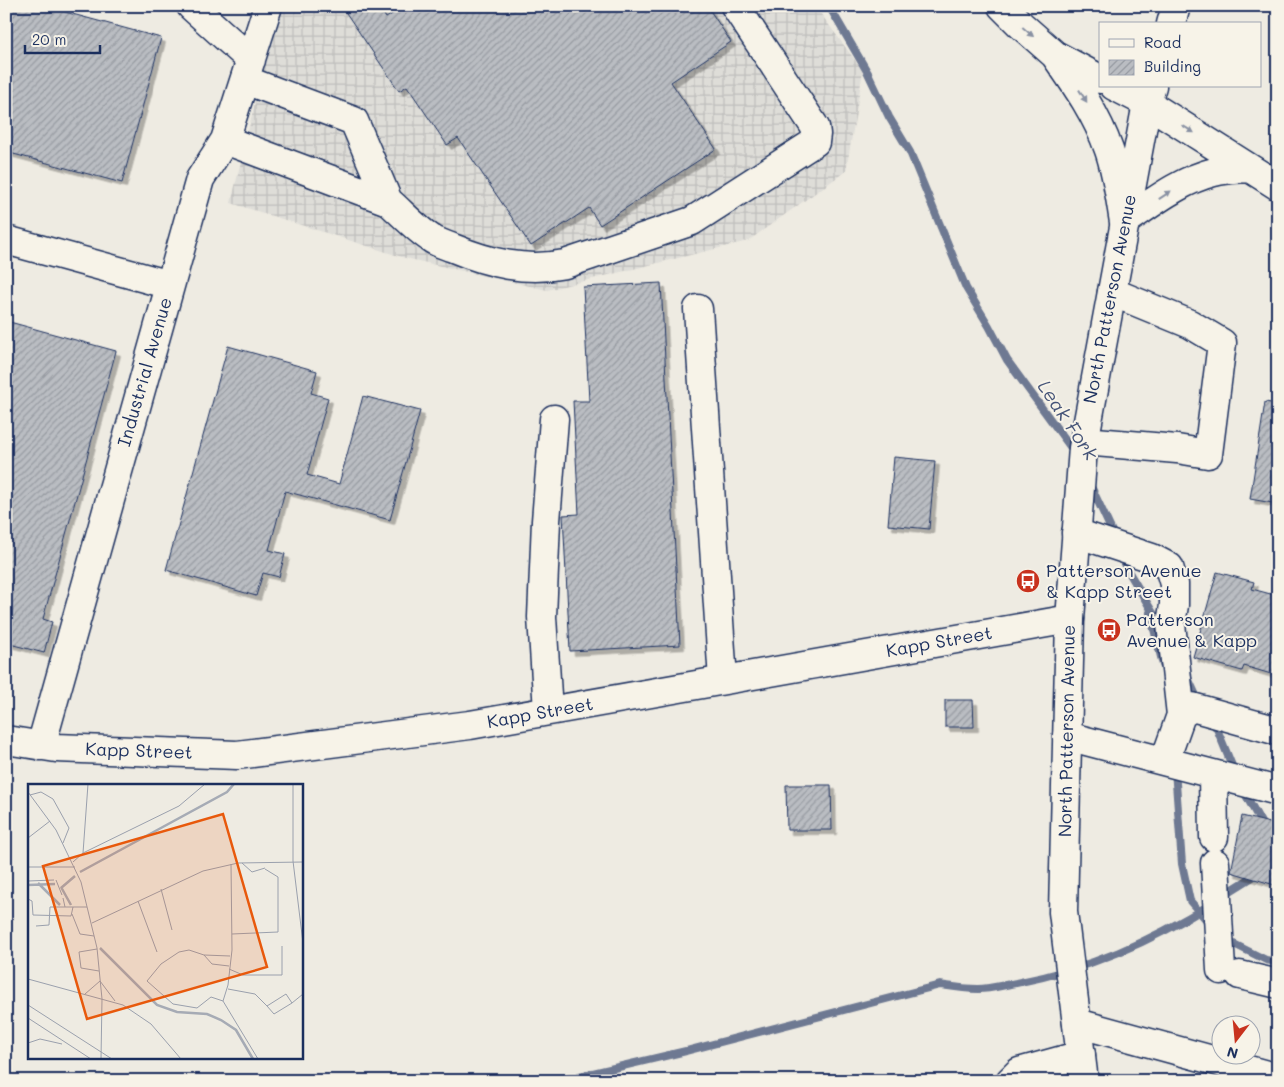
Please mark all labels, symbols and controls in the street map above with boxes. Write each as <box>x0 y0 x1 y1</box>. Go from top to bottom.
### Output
scale bar <box>25 22 100 54</box>
legend <box>1099 22 1262 88</box>
one-way arrow <box>1021 26 1034 37</box>
text: 20 m <box>32 29 66 49</box>
text: Road <box>1144 32 1181 52</box>
text: Building <box>1144 56 1201 76</box>
one-way arrow <box>1078 89 1087 102</box>
one-way arrow <box>1181 125 1195 134</box>
one-way arrow <box>1158 190 1172 200</box>
street label: North Patterson Avenue <box>1077 192 1141 405</box>
street label: Industrial Avenue <box>111 294 177 449</box>
water label: Leak Fork <box>1033 375 1105 465</box>
place label: Patterson Avenue & Kapp Street <box>1046 558 1202 603</box>
bus stop icon: Patterson Avenue & Kapp Street <box>1015 568 1041 594</box>
place label: Patterson Avenue & Kapp <box>1126 607 1257 652</box>
bus stop icon: Patterson Avenue & Kapp <box>1096 617 1122 643</box>
street label: Kapp Street <box>884 620 994 662</box>
street label: North Patterson Avenue <box>1052 625 1080 837</box>
street label: Kapp Street <box>485 691 595 733</box>
street label: Kapp Street <box>85 736 193 764</box>
inset map <box>28 784 302 1060</box>
north arrow <box>1212 1014 1262 1064</box>
text: N <box>1225 1042 1240 1064</box>

